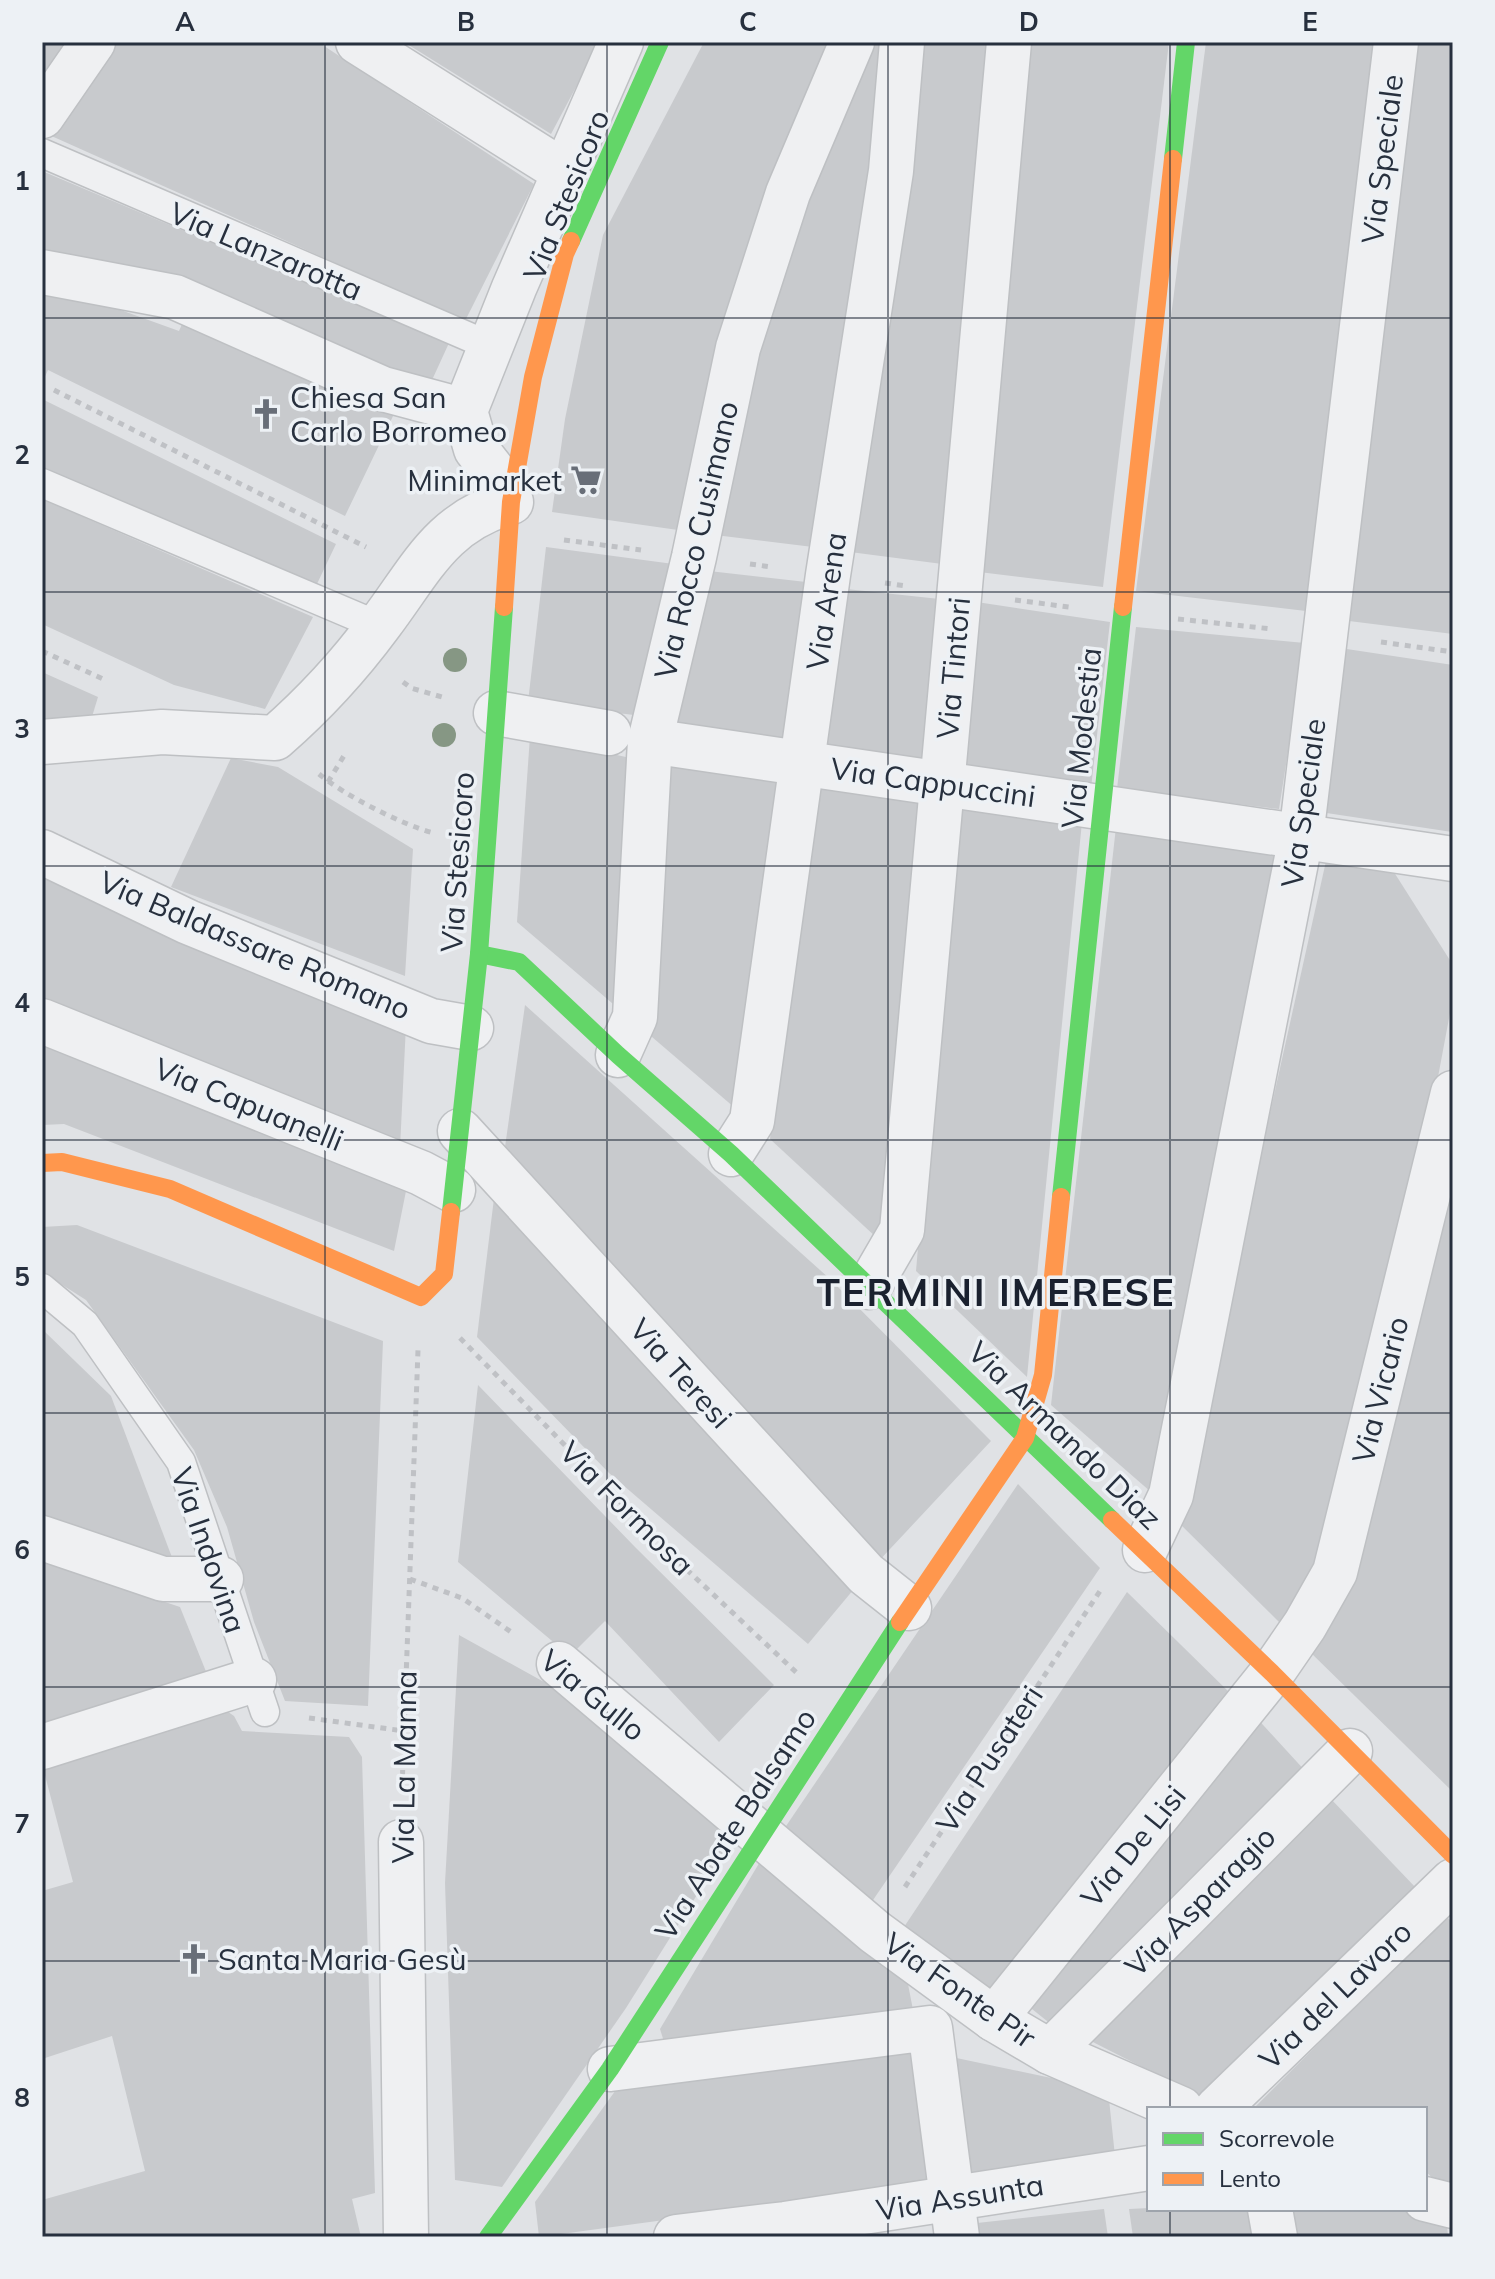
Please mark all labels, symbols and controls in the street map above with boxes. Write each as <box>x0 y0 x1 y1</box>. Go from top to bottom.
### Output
text: A <box>175 5 195 38</box>
text: B <box>457 5 475 38</box>
text: C <box>739 5 757 38</box>
text: D <box>1019 5 1039 38</box>
text: E <box>1302 5 1318 38</box>
street label: Via Speciale <box>1353 72 1411 246</box>
street label: Via Stesicoro <box>515 104 617 286</box>
text: 1 <box>14 164 30 197</box>
street label: Via Lanzarotta <box>164 193 368 309</box>
place label: Chiesa San Carlo Borromeo <box>290 378 507 450</box>
church icon: Chiesa San Carlo Borromeo <box>249 397 283 431</box>
street label: Via Rocco Cusimano <box>646 397 746 683</box>
text: 2 <box>14 438 30 471</box>
place label: Minimarket <box>407 461 562 499</box>
supermarket icon: Minimarket <box>569 463 603 497</box>
street label: Via Arena <box>798 530 854 672</box>
street label: Via Tintori <box>928 595 978 741</box>
street label: Via Modestia <box>1053 646 1109 830</box>
text: 3 <box>14 712 30 745</box>
street label: Via Speciale <box>1272 716 1334 890</box>
street label: Via Cappuccini <box>828 749 1038 815</box>
street label: Via Stesicoro <box>432 771 482 953</box>
street label: Via Baldassare Romano <box>94 862 416 1028</box>
text: 4 <box>14 986 30 1019</box>
street label: Via Capuanelli <box>149 1049 349 1159</box>
text: 5 <box>14 1260 30 1293</box>
district label: TERMINI IMERESE <box>816 1268 1176 1316</box>
street label: Via Teresi <box>622 1310 740 1436</box>
street label: Via Vicario <box>1343 1313 1417 1467</box>
street label: Via Armando Diaz <box>960 1333 1170 1537</box>
street label: Via Formosa <box>552 1433 702 1583</box>
street label: Via Indovina <box>163 1462 255 1638</box>
text: 6 <box>14 1533 30 1566</box>
street label: Via Gullo <box>533 1641 653 1749</box>
street label: Via La Manna <box>383 1670 425 1864</box>
street label: Via Pusateri <box>927 1678 1051 1840</box>
street label: Via Abate Balsamo <box>646 1701 824 1947</box>
street label: Via De Lisi <box>1072 1777 1194 1915</box>
text: 7 <box>14 1807 30 1840</box>
street label: Via Asparagio <box>1117 1818 1283 1984</box>
street label: Via del Lavoro <box>1251 1913 1419 2077</box>
street label: Via Fonte Pir <box>877 1924 1043 2056</box>
place label: Santa Maria Gesù <box>218 1940 467 1978</box>
church icon: Santa Maria Gesù <box>177 1942 211 1976</box>
text: 8 <box>14 2081 30 2114</box>
legend <box>1147 2107 1427 2211</box>
text: Scorrevole <box>1219 2123 1335 2153</box>
text: Lento <box>1219 2163 1281 2193</box>
street label: Via Assunta <box>874 2165 1046 2229</box>

